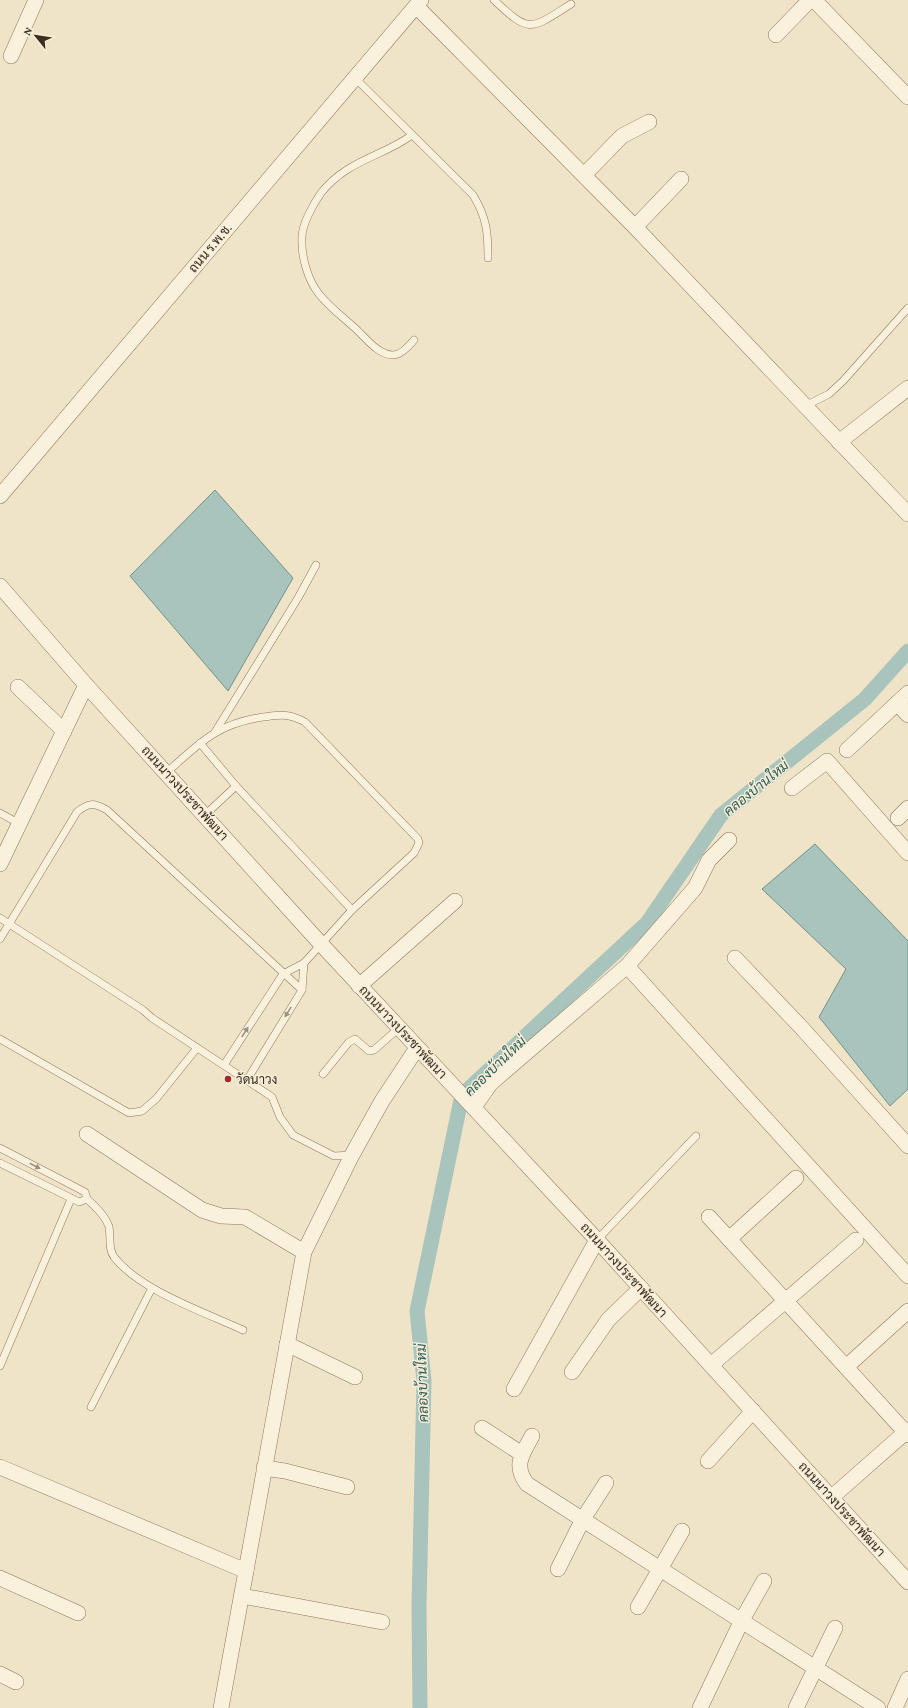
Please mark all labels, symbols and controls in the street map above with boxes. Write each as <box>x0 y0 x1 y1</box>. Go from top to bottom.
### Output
north arrow <box>16 16 56 56</box>
text: N <box>20 24 35 37</box>
street label: ถนน ร.พ.ช. <box>185 221 235 275</box>
street label: ถนนนาวงประชาพัฒนา <box>139 743 231 843</box>
water label: คลองบ้านใหม่ <box>720 756 792 819</box>
street label: ถนนนาวงประชาพัฒนา <box>356 982 450 1082</box>
one-way arrow <box>285 1006 292 1018</box>
one-way arrow <box>242 1026 249 1038</box>
water label: คลองบ้านใหม่ <box>461 1032 530 1099</box>
place label: วัดนาวง <box>236 1072 278 1087</box>
marker: วัดนาวง <box>223 1074 233 1084</box>
one-way arrow <box>29 1163 40 1169</box>
street label: ถนนนาวงประชาพัฒนา <box>578 1220 670 1320</box>
water label: คลองบ้านใหม่ <box>413 1342 431 1423</box>
street label: ถนนนาวงประชาพัฒนา <box>796 1459 888 1559</box>

